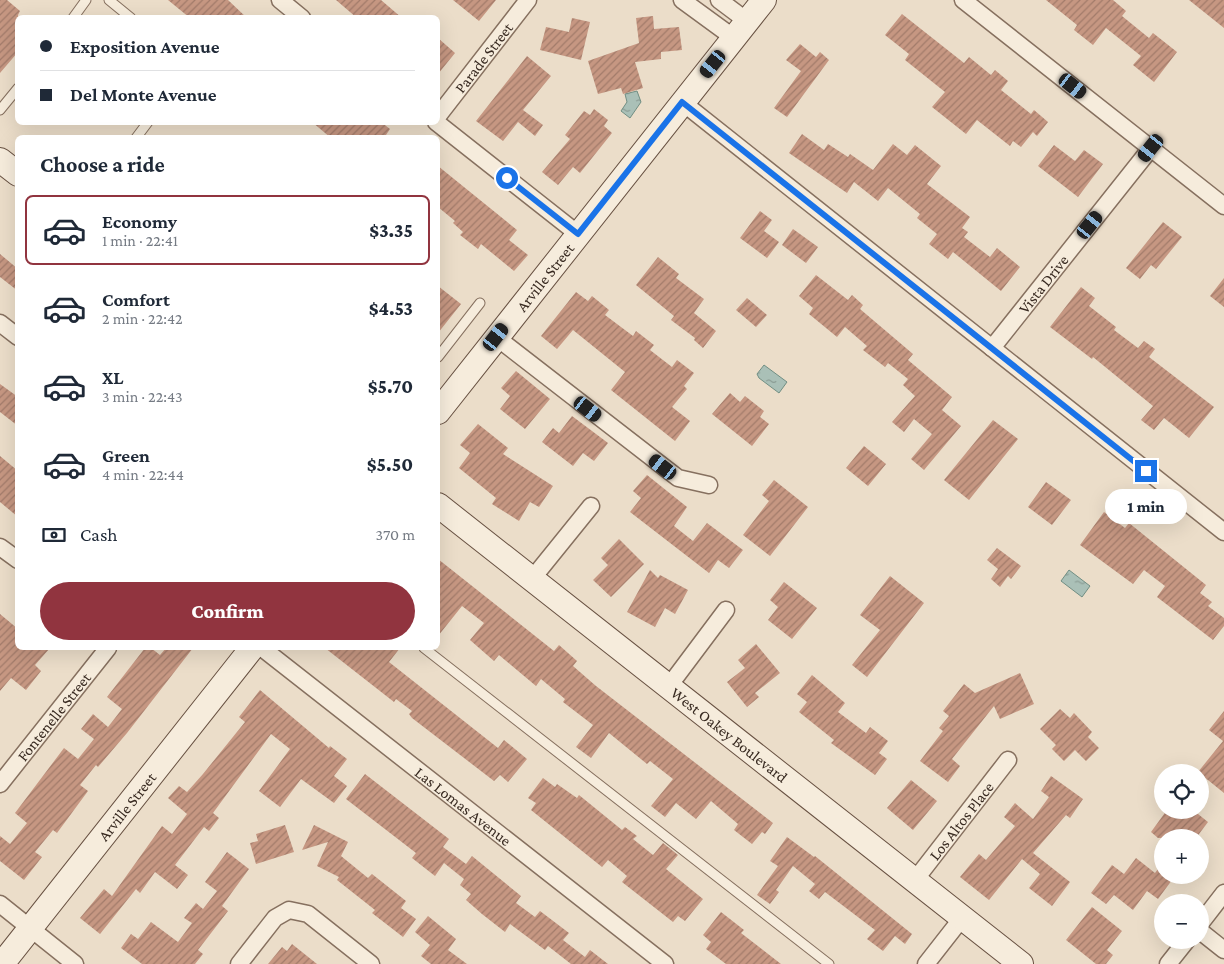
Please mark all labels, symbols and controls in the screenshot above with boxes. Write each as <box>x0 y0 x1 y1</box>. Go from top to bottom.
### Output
street label: Parade Street <box>451 19 517 96</box>
text: Exposition Avenue <box>70 36 220 57</box>
car <box>697 48 728 80</box>
car <box>1056 71 1089 101</box>
text: Del Monte Avenue <box>70 84 217 105</box>
car <box>1135 132 1166 164</box>
text: Choose a ride <box>40 152 165 177</box>
route start <box>496 167 518 189</box>
icon: car <box>42 208 87 253</box>
car <box>1074 209 1105 241</box>
text: Economy <box>102 211 177 232</box>
text: $3.35 <box>369 220 413 241</box>
text: 1 min · 22:41 <box>102 232 178 249</box>
street label: Arville Street <box>513 239 578 315</box>
street label: Vista Drive <box>1015 252 1072 317</box>
icon: car <box>42 286 87 331</box>
text: Comfort <box>102 289 170 310</box>
text: $4.53 <box>369 298 413 319</box>
text: 2 min · 22:42 <box>102 310 183 327</box>
car <box>480 321 511 353</box>
icon: car <box>42 364 87 409</box>
text: XL <box>102 367 124 388</box>
text: $5.70 <box>368 376 413 397</box>
text: 3 min · 22:43 <box>102 388 183 405</box>
car <box>571 394 604 424</box>
icon: car <box>42 442 87 487</box>
text: Green <box>102 445 150 466</box>
car <box>646 452 679 482</box>
text: $5.50 <box>367 454 413 475</box>
route end <box>1135 460 1157 482</box>
text: 4 min · 22:44 <box>102 466 184 483</box>
callout: 1 min <box>1105 488 1187 524</box>
text: 1 min <box>1127 498 1165 515</box>
icon: cash <box>40 521 68 549</box>
text: Cash <box>80 524 118 545</box>
text: 370 m <box>376 526 415 543</box>
button: Confirm <box>40 582 415 640</box>
street label: Fontenelle Street <box>14 669 94 764</box>
street label: West Oakey Boulevard <box>668 684 791 786</box>
street label: Las Lomas Avenue <box>412 763 515 849</box>
map controls <box>1154 764 1209 949</box>
button: locate <box>1154 764 1209 819</box>
street label: Arville Street <box>95 769 160 844</box>
street label: Los Altos Place <box>926 779 997 863</box>
button: + <box>1154 829 1209 884</box>
button: − <box>1154 894 1209 949</box>

